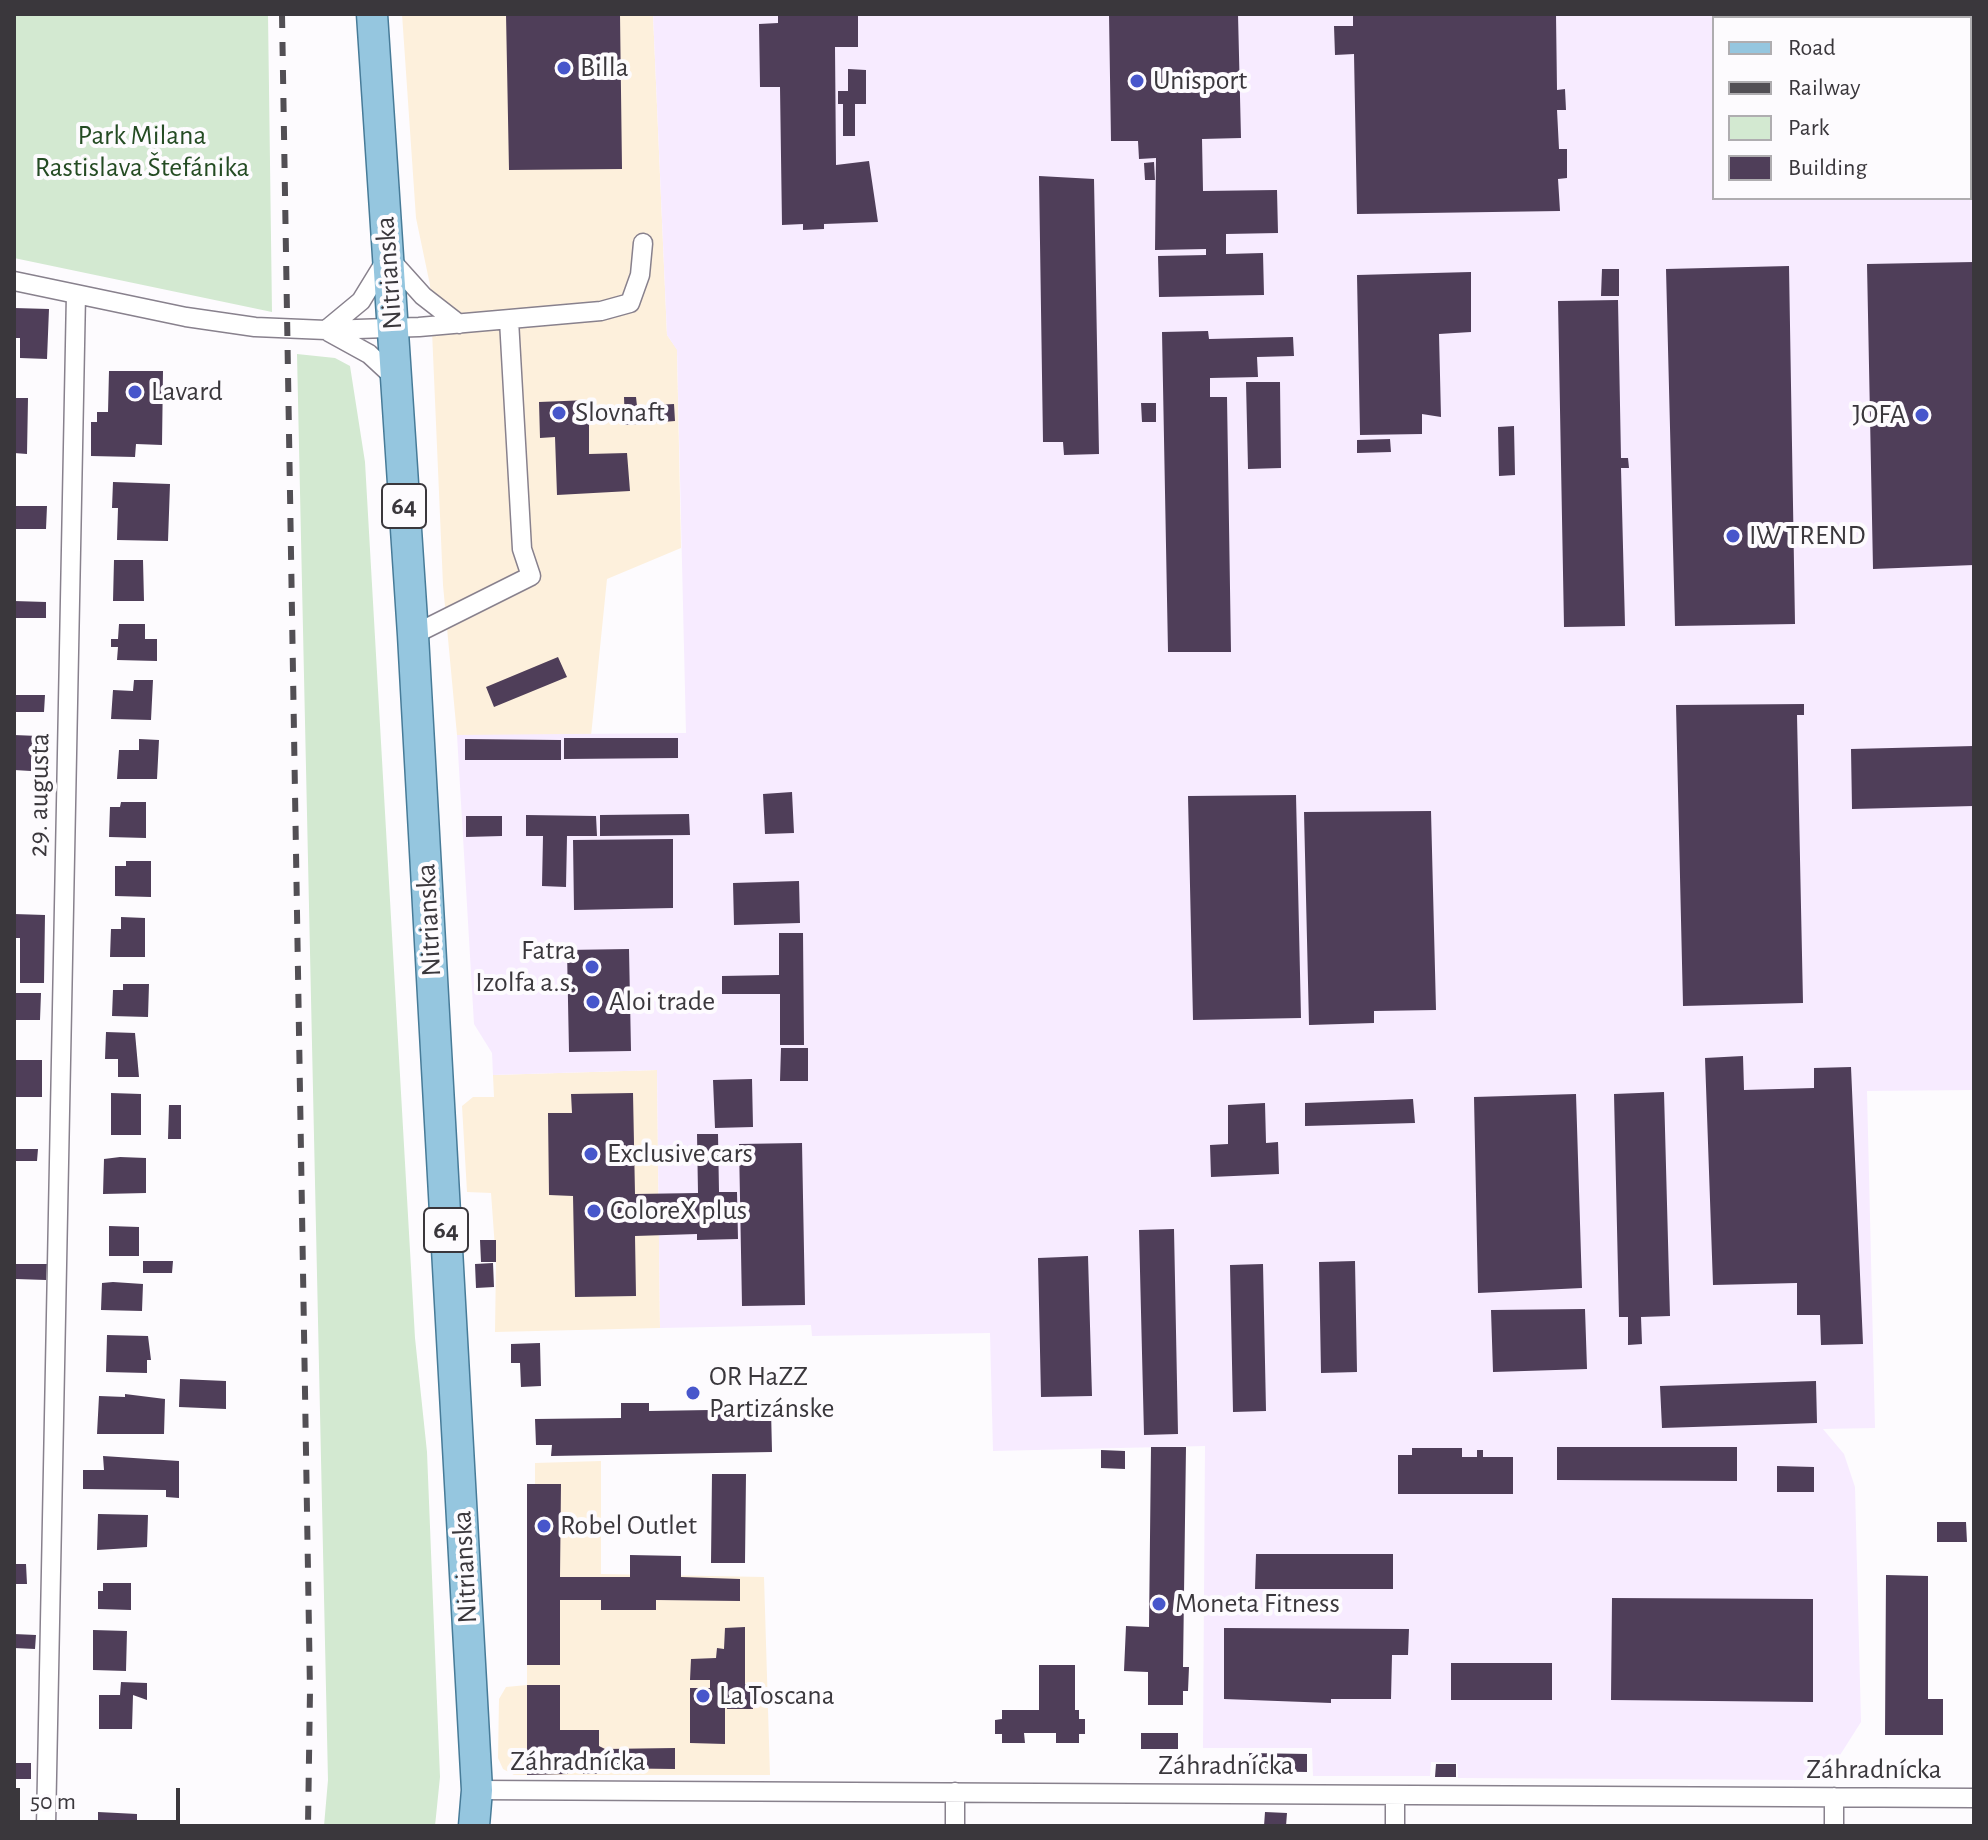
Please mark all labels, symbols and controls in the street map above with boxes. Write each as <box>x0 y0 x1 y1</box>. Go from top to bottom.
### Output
legend <box>1712 16 1972 200</box>
text: Road <box>1788 36 1836 60</box>
place label: Billa <box>580 51 629 85</box>
marker: Billa <box>555 59 573 77</box>
place label: Unisport <box>1153 64 1247 98</box>
marker: Unisport <box>1128 72 1146 90</box>
text: Railway <box>1788 76 1860 100</box>
text: Park <box>1788 116 1829 140</box>
park label: Park Milana Rastislava Štefánika <box>35 119 249 185</box>
text: Building <box>1788 156 1867 180</box>
street label: Nitrianska <box>368 215 410 331</box>
place label: Lavard <box>151 375 223 409</box>
marker: Lavard <box>126 383 144 401</box>
place label: Slovnaft <box>575 396 665 430</box>
place label: JOFA <box>1852 398 1906 432</box>
marker: Slovnaft <box>550 404 568 422</box>
marker: JOFA <box>1913 406 1931 424</box>
road number: 64 <box>382 484 426 528</box>
place label: IW TREND <box>1749 519 1866 553</box>
marker: IW TREND <box>1724 527 1742 545</box>
street label: 29. augusta <box>21 733 57 857</box>
street label: Nitrianska <box>409 863 449 977</box>
place label: Fatra Izolfa a.s. <box>475 934 576 1000</box>
marker: Fatra Izolfa a.s. <box>583 958 601 976</box>
place label: Aloi trade <box>609 985 715 1019</box>
marker: Aloi trade <box>584 993 602 1011</box>
place label: Exclusive cars <box>607 1137 753 1171</box>
marker: Exclusive cars <box>582 1145 600 1163</box>
place label: ColoreX plus <box>610 1194 747 1228</box>
marker: ColoreX plus <box>585 1202 603 1220</box>
road number: 64 <box>424 1208 468 1252</box>
place label: OR HaZZ Partizánske <box>709 1360 834 1426</box>
marker: OR HaZZ Partizánske <box>684 1384 702 1402</box>
place label: Robel Outlet <box>560 1509 697 1543</box>
street label: Nitrianska <box>445 1510 485 1624</box>
marker: Robel Outlet <box>535 1517 553 1535</box>
place label: Moneta Fitness <box>1175 1587 1340 1621</box>
marker: Moneta Fitness <box>1150 1595 1168 1613</box>
place label: La Toscana <box>719 1679 835 1713</box>
marker: La Toscana <box>694 1687 712 1705</box>
street label: Záhradnícka <box>510 1745 646 1779</box>
street label: Záhradnícka <box>1158 1749 1294 1783</box>
street label: Záhradnícka <box>1806 1753 1942 1787</box>
scale bar <box>20 1772 184 1822</box>
text: 50 m <box>30 1790 76 1814</box>

